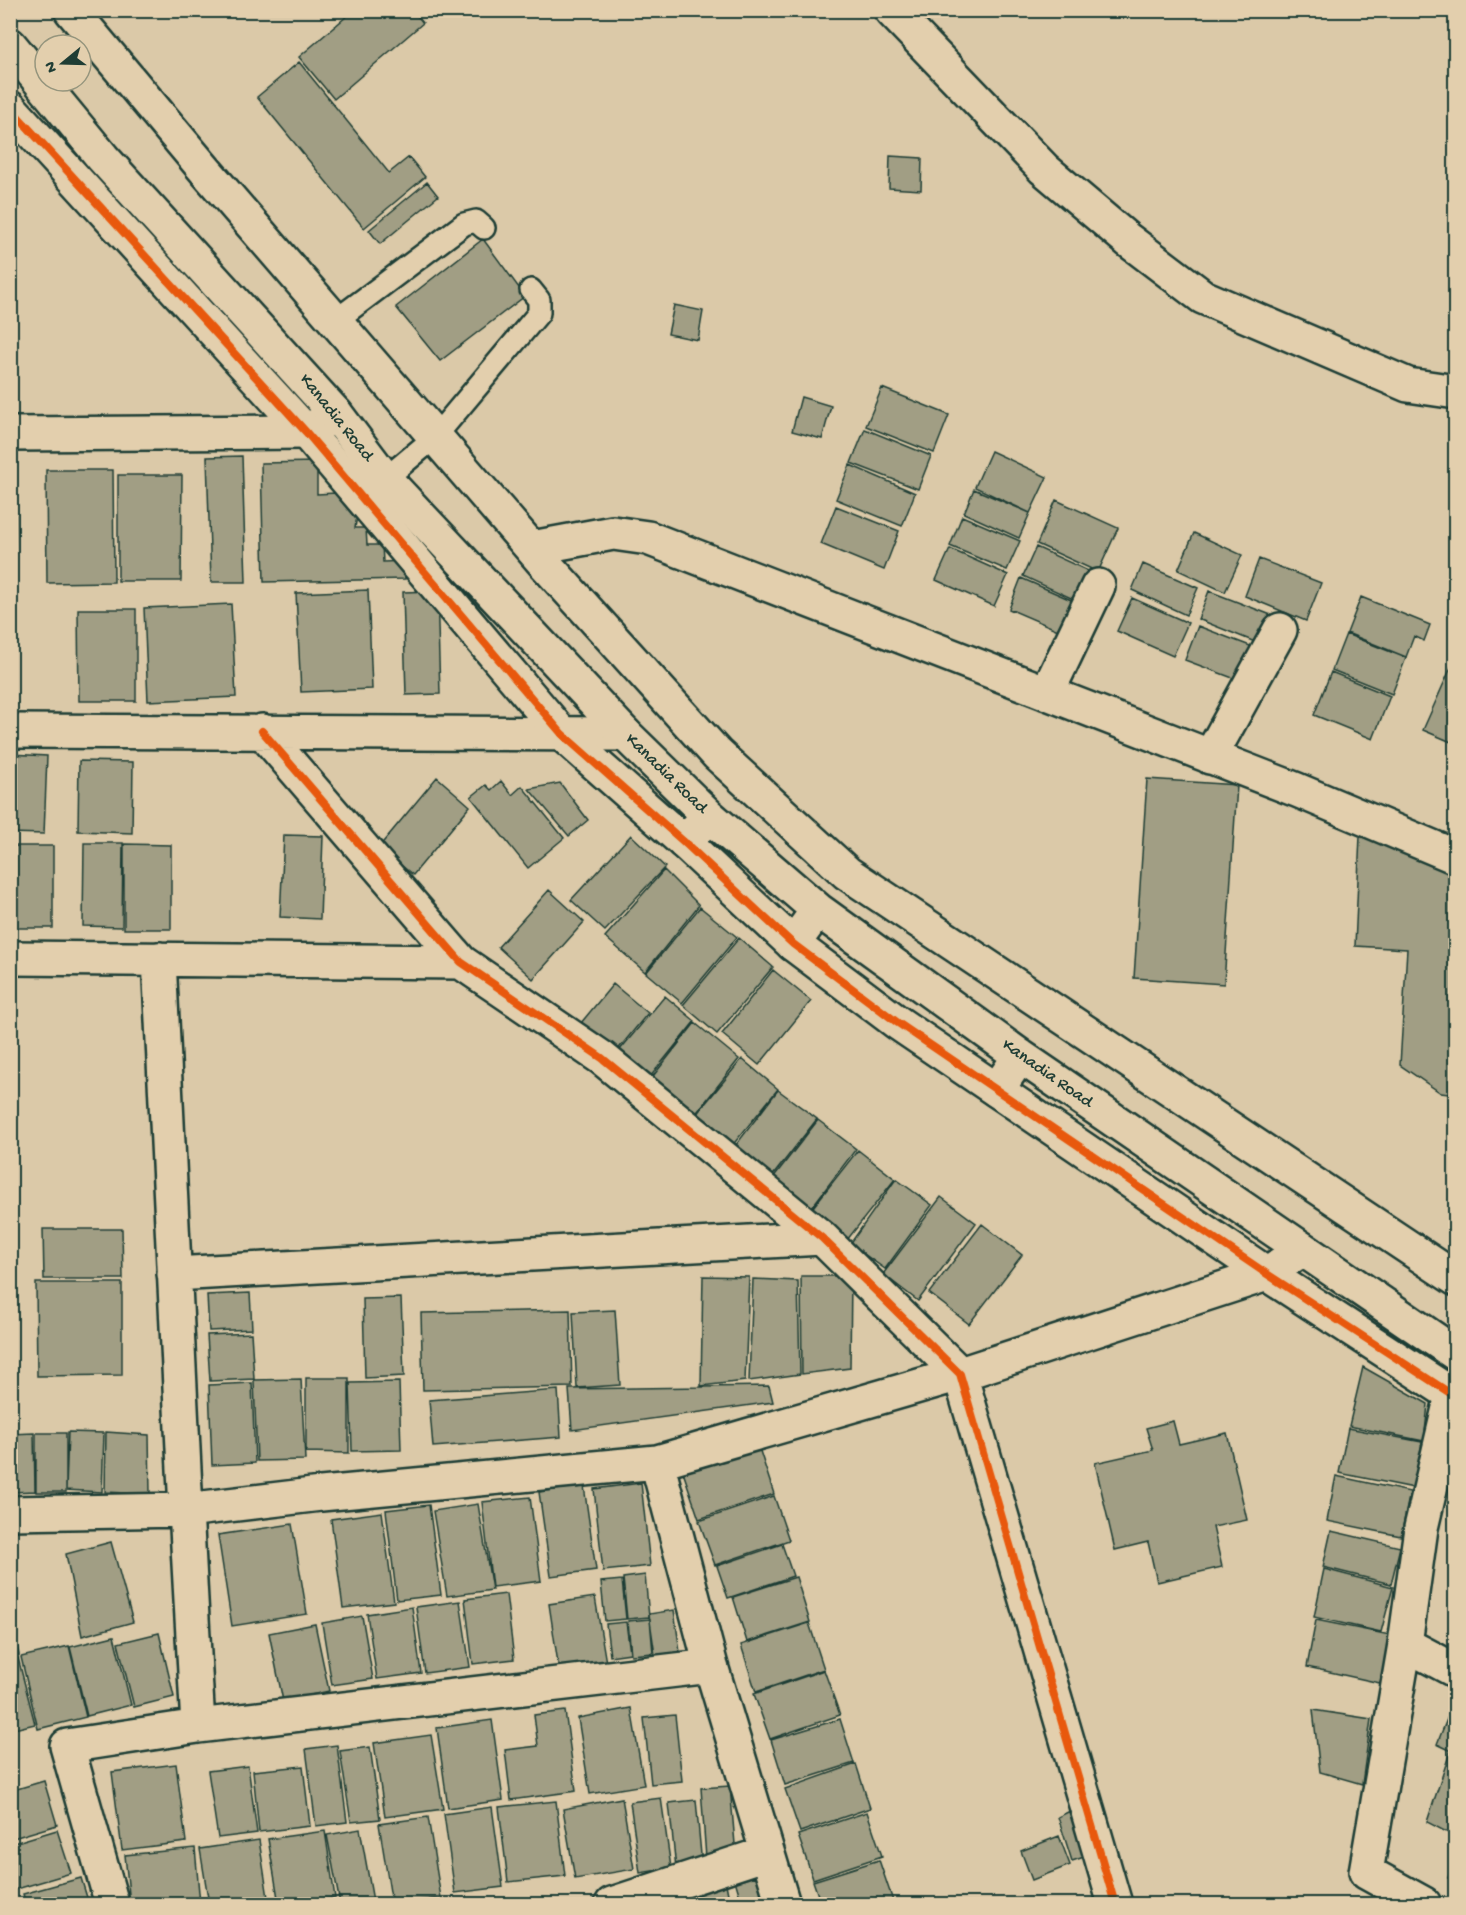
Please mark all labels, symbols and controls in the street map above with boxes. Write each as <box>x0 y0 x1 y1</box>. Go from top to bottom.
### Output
north arrow <box>33 33 93 93</box>
text: N <box>41 58 63 75</box>
street label: Kanadia Road <box>294 370 379 467</box>
street label: Kanadia Road <box>620 729 713 820</box>
street label: Kanadia Road <box>997 1035 1098 1114</box>

